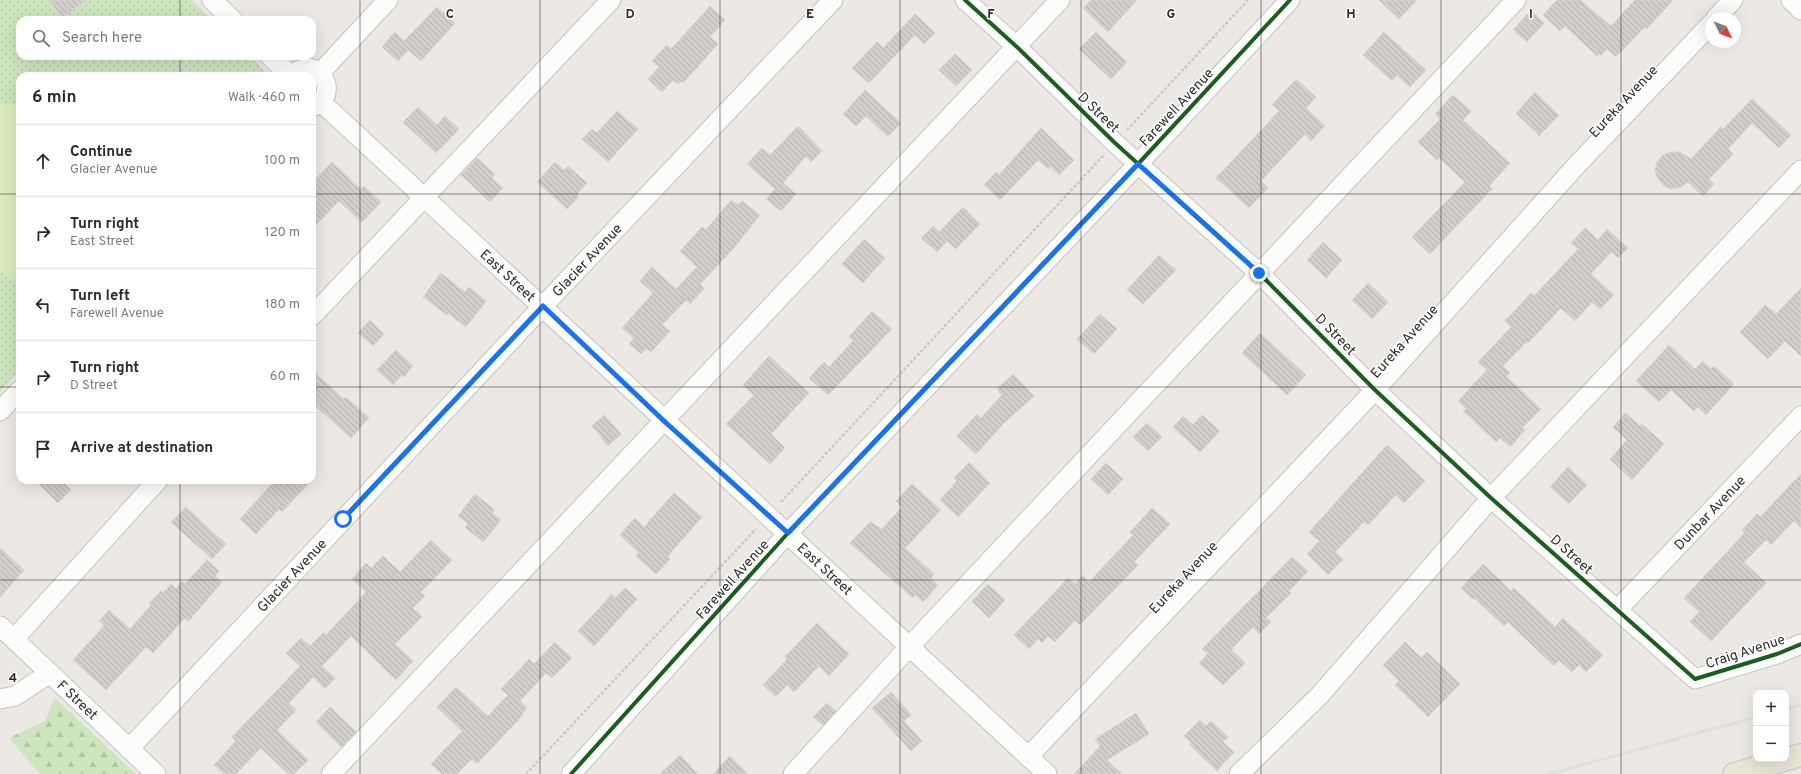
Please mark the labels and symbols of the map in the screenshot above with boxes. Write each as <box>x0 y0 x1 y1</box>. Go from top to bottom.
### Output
text: C <box>446 7 454 23</box>
text: D <box>625 7 635 23</box>
text: E <box>806 7 814 23</box>
text: F <box>987 7 995 23</box>
text: G <box>1167 7 1176 23</box>
text: H <box>1346 7 1356 23</box>
text: I <box>1529 7 1533 23</box>
north arrow <box>1705 12 1741 48</box>
street label: Eureka Avenue <box>1586 62 1662 142</box>
street label: Farewell Avenue <box>1136 65 1218 151</box>
street label: D Street <box>1074 89 1122 137</box>
street label: Glacier Avenue <box>549 221 626 301</box>
street label: East Street <box>476 247 538 306</box>
route end <box>1250 264 1268 282</box>
street label: Eureka Avenue <box>1368 302 1443 382</box>
street label: D Street <box>1311 311 1359 359</box>
street label: Dunbar Avenue <box>1671 473 1750 554</box>
route start <box>334 510 352 528</box>
street label: D Street <box>1546 532 1596 579</box>
street label: Glacier Avenue <box>254 536 331 616</box>
street label: Farewell Avenue <box>693 537 773 623</box>
street label: Eureka Avenue <box>1146 538 1222 618</box>
street label: East Street <box>793 540 855 600</box>
street label: Craig Avenue <box>1704 632 1787 673</box>
text: 4 <box>9 671 17 687</box>
street label: F Street <box>53 677 100 724</box>

